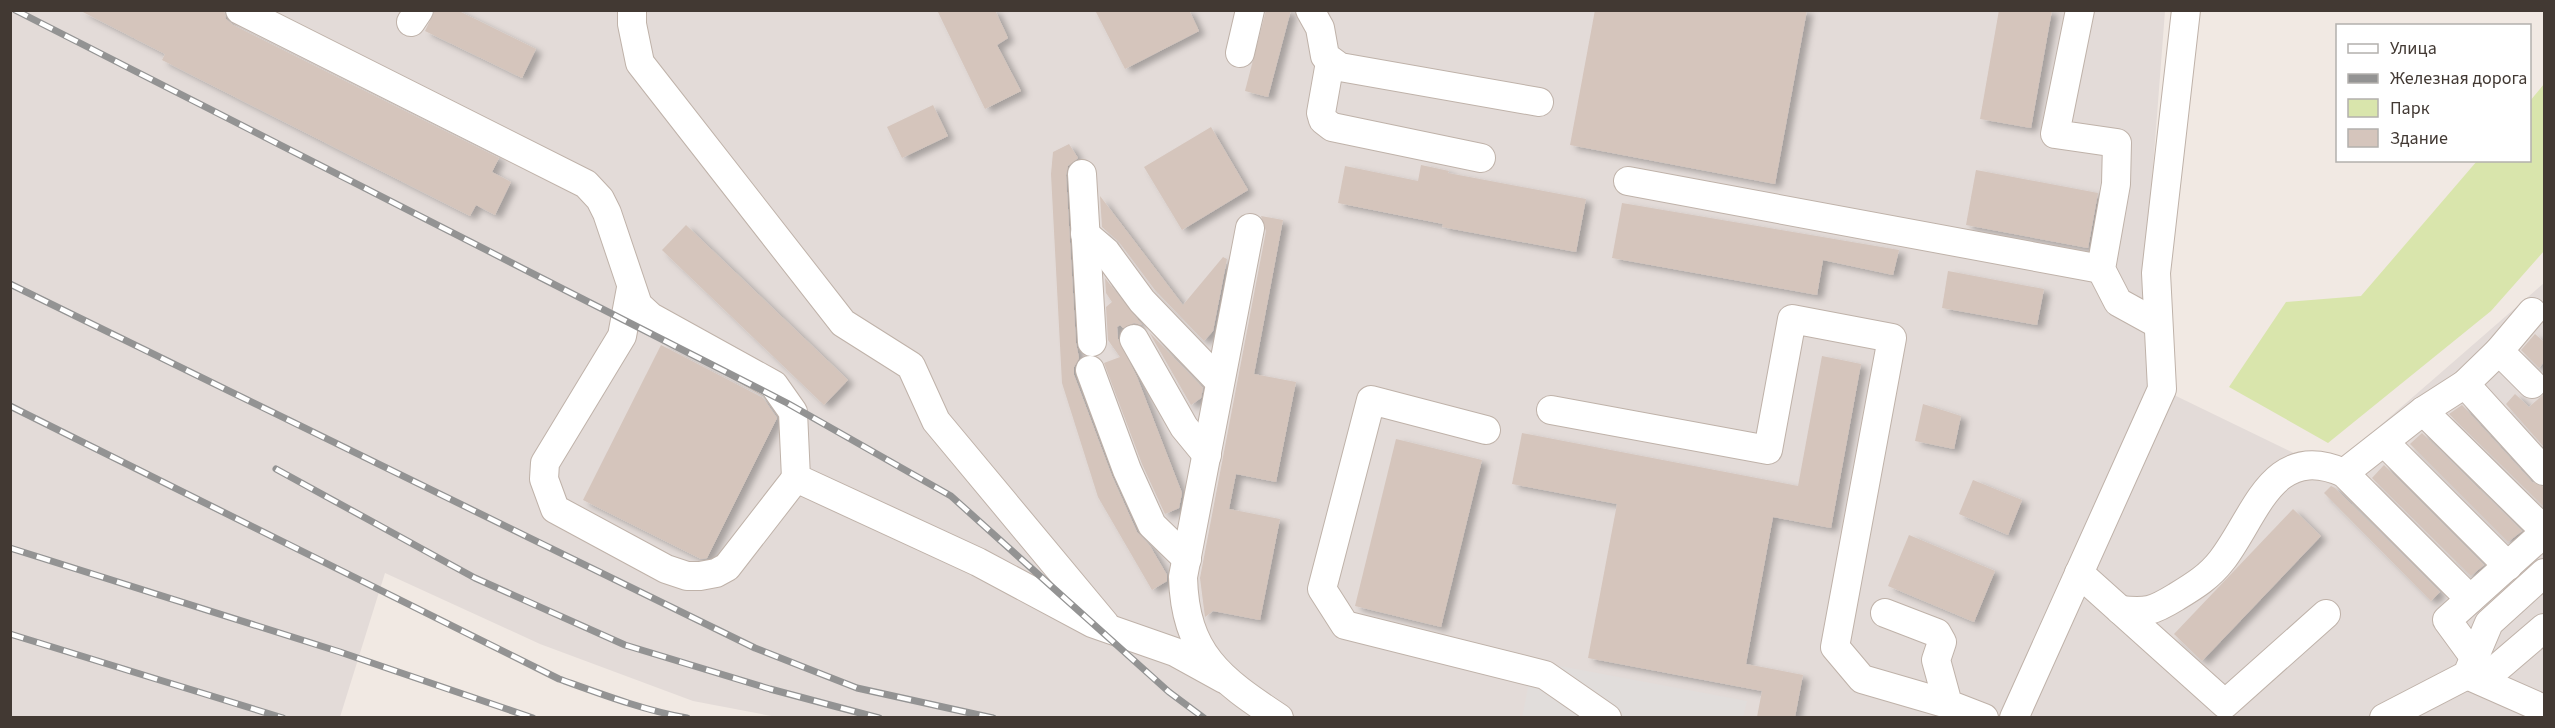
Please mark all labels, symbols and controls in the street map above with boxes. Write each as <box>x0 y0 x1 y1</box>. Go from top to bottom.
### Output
legend <box>2336 24 2531 162</box>
text: Улица <box>2390 36 2437 61</box>
text: Железная дорога <box>2390 66 2527 91</box>
text: Парк <box>2390 96 2430 121</box>
text: Здание <box>2390 126 2448 151</box>

